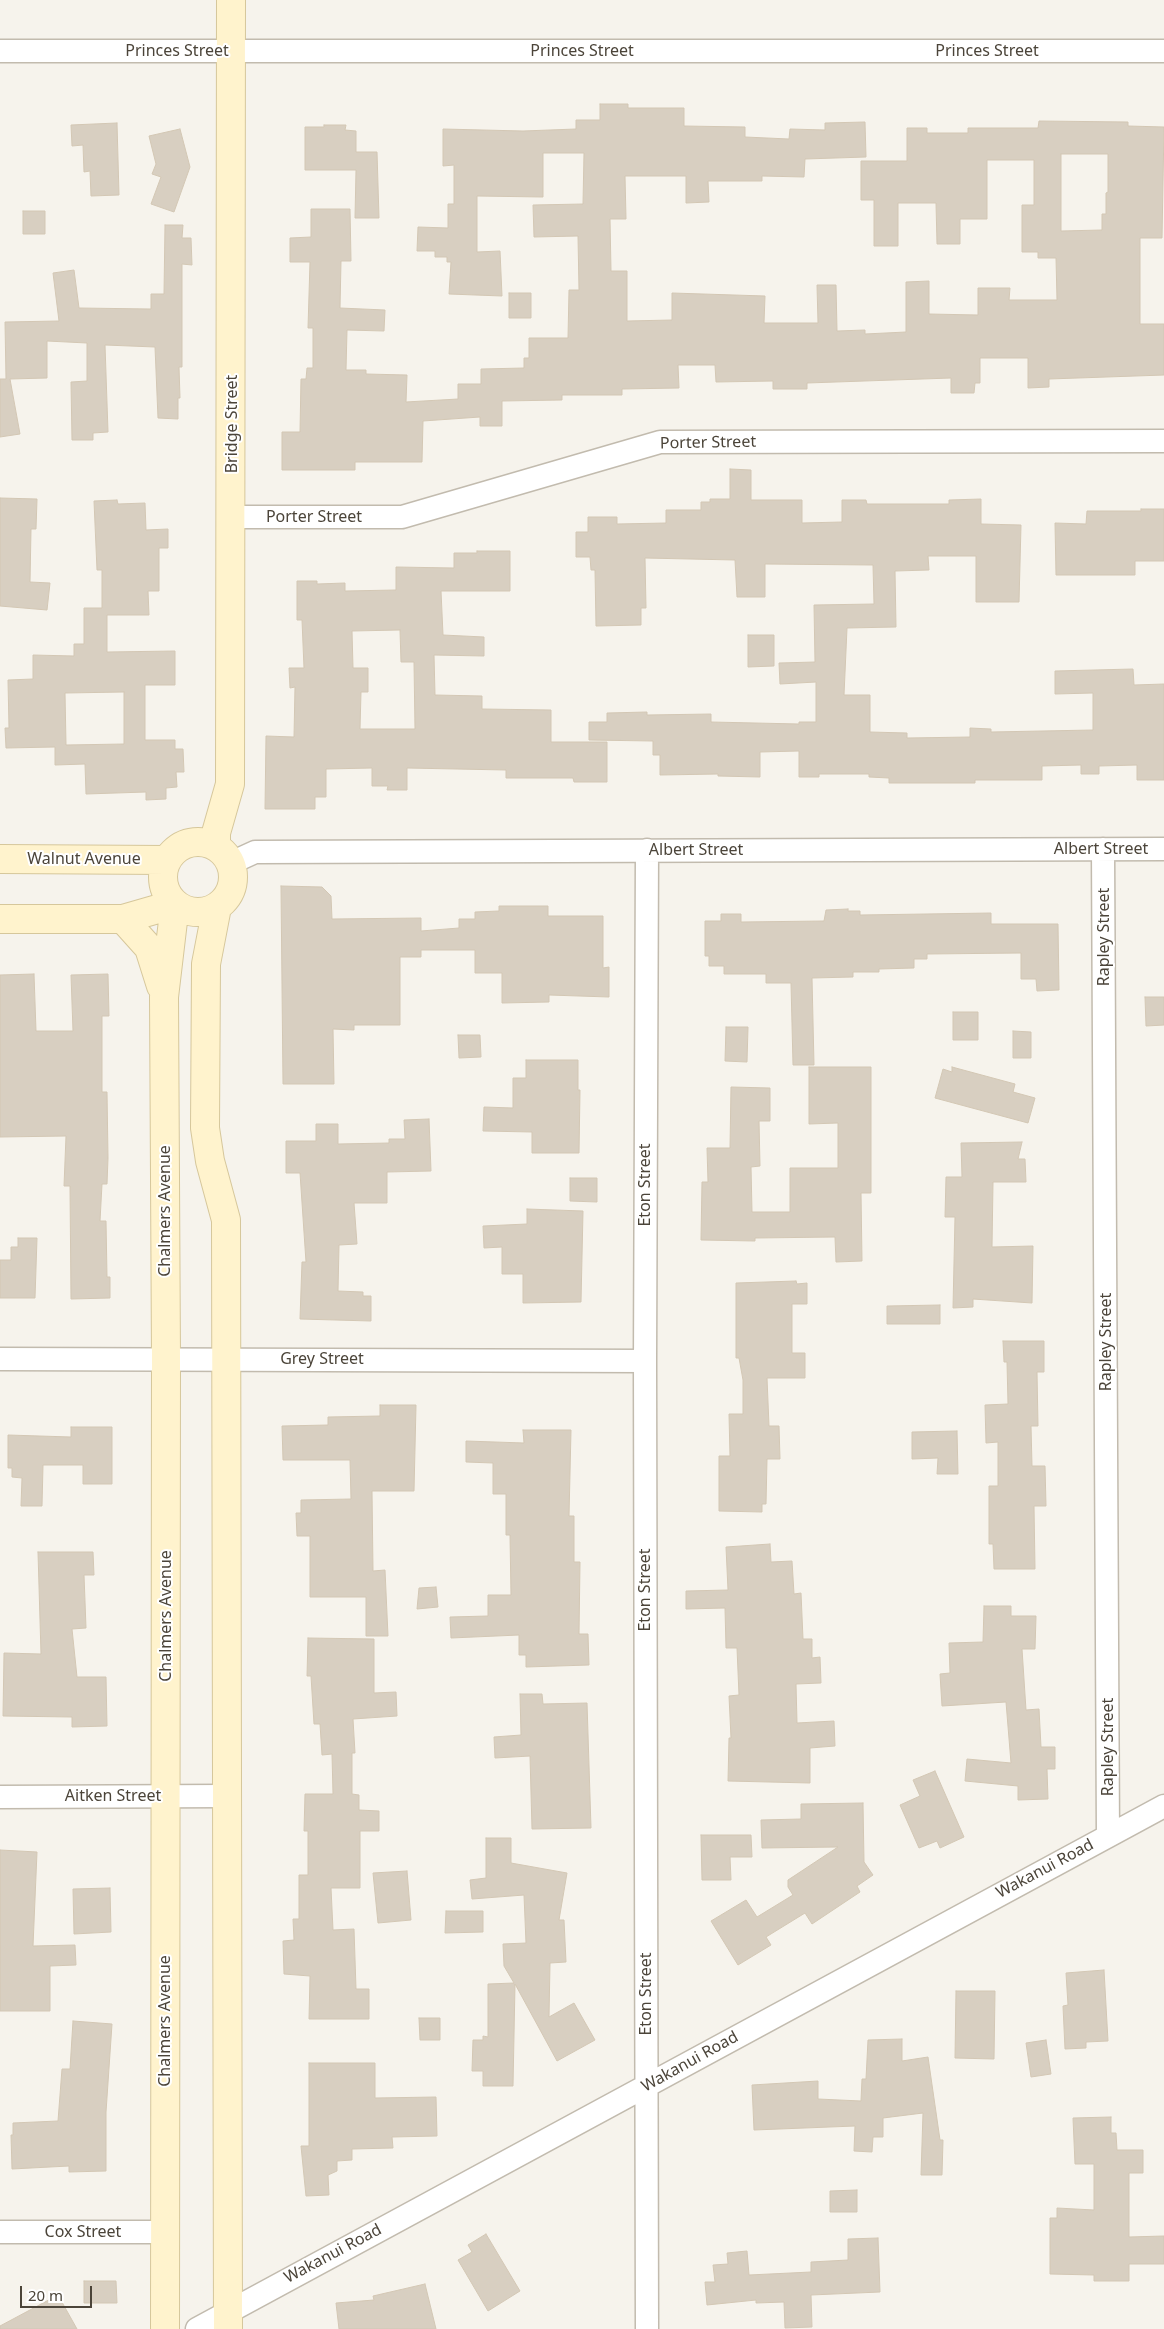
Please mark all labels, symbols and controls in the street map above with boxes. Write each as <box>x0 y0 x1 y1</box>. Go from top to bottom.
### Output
street label: Princes Street <box>125 41 229 61</box>
street label: Princes Street <box>530 41 634 61</box>
street label: Princes Street <box>935 41 1039 61</box>
street label: Bridge Street <box>222 375 242 473</box>
street label: Porter Street <box>660 433 756 453</box>
street label: Porter Street <box>266 507 362 527</box>
street label: Albert Street <box>1054 839 1148 859</box>
street label: Albert Street <box>649 840 743 860</box>
street label: Walnut Avenue <box>27 849 141 869</box>
street label: Rapley Street <box>1094 888 1114 986</box>
street label: Eton Street <box>635 1143 655 1227</box>
street label: Chalmers Avenue <box>155 1145 175 1277</box>
street label: Rapley Street <box>1096 1293 1116 1391</box>
street label: Grey Street <box>280 1349 364 1369</box>
street label: Eton Street <box>635 1548 655 1632</box>
street label: Chalmers Avenue <box>156 1550 176 1682</box>
street label: Rapley Street <box>1098 1698 1118 1796</box>
street label: Aitken Street <box>65 1786 161 1806</box>
street label: Wakanui Road <box>993 1835 1097 1903</box>
street label: Eton Street <box>636 1952 656 2036</box>
street label: Chalmers Avenue <box>155 1955 175 2087</box>
street label: Wakanui Road <box>638 2028 742 2096</box>
street label: Wakanui Road <box>281 2220 385 2288</box>
street label: Cox Street <box>45 2222 121 2242</box>
scale bar <box>22 2276 95 2308</box>
text: 20 m <box>28 2285 63 2305</box>

